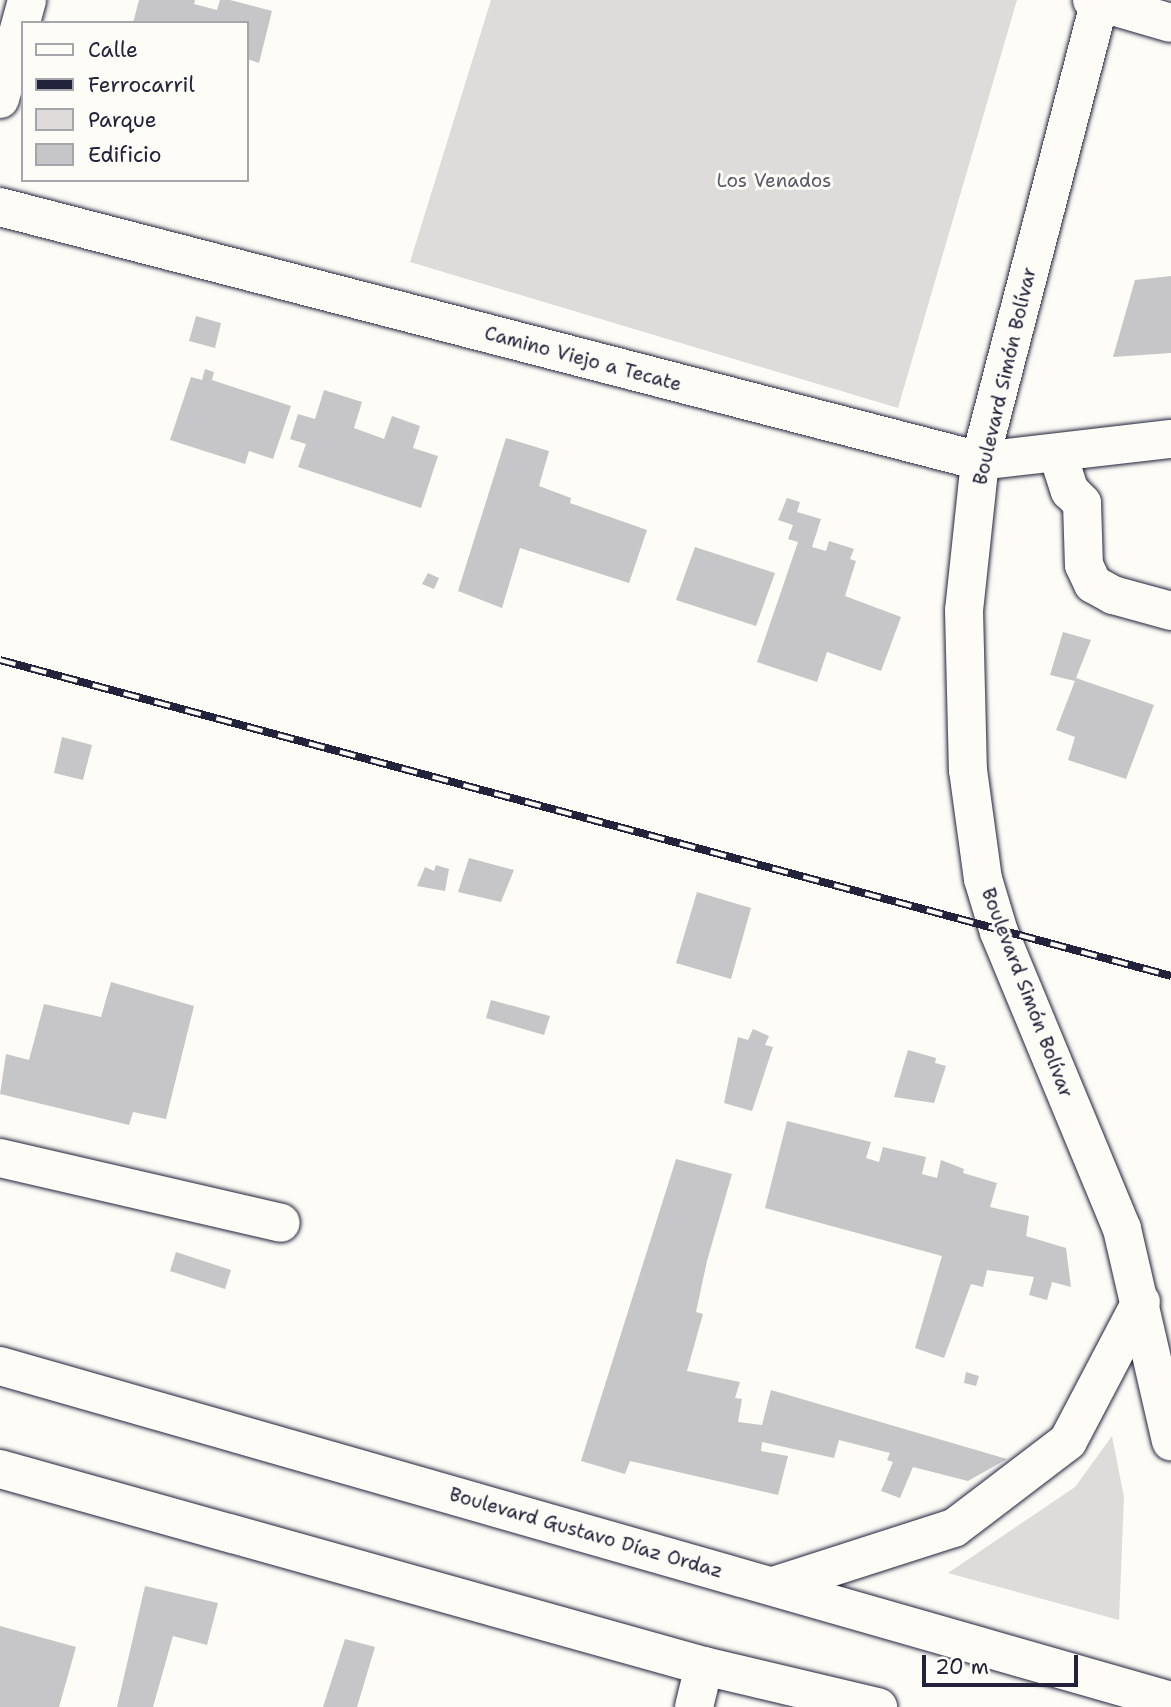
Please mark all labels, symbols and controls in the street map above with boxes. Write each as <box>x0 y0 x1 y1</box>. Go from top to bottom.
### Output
legend <box>21 21 248 182</box>
text: Calle <box>88 36 138 64</box>
text: Ferrocarril <box>88 71 195 99</box>
text: Parque <box>88 106 157 134</box>
text: Edificio <box>88 141 161 169</box>
park label: Los Venados <box>717 170 831 192</box>
street label: Boulevard Simón Bolívar <box>969 265 1041 487</box>
street label: Camino Viejo a Tecate <box>482 322 684 396</box>
street label: Boulevard Simón Bolívar <box>976 885 1078 1101</box>
street label: Boulevard Gustavo Díaz Ordaz <box>447 1483 725 1583</box>
scale bar <box>926 1640 1082 1684</box>
text: 20 m <box>935 1653 989 1681</box>

